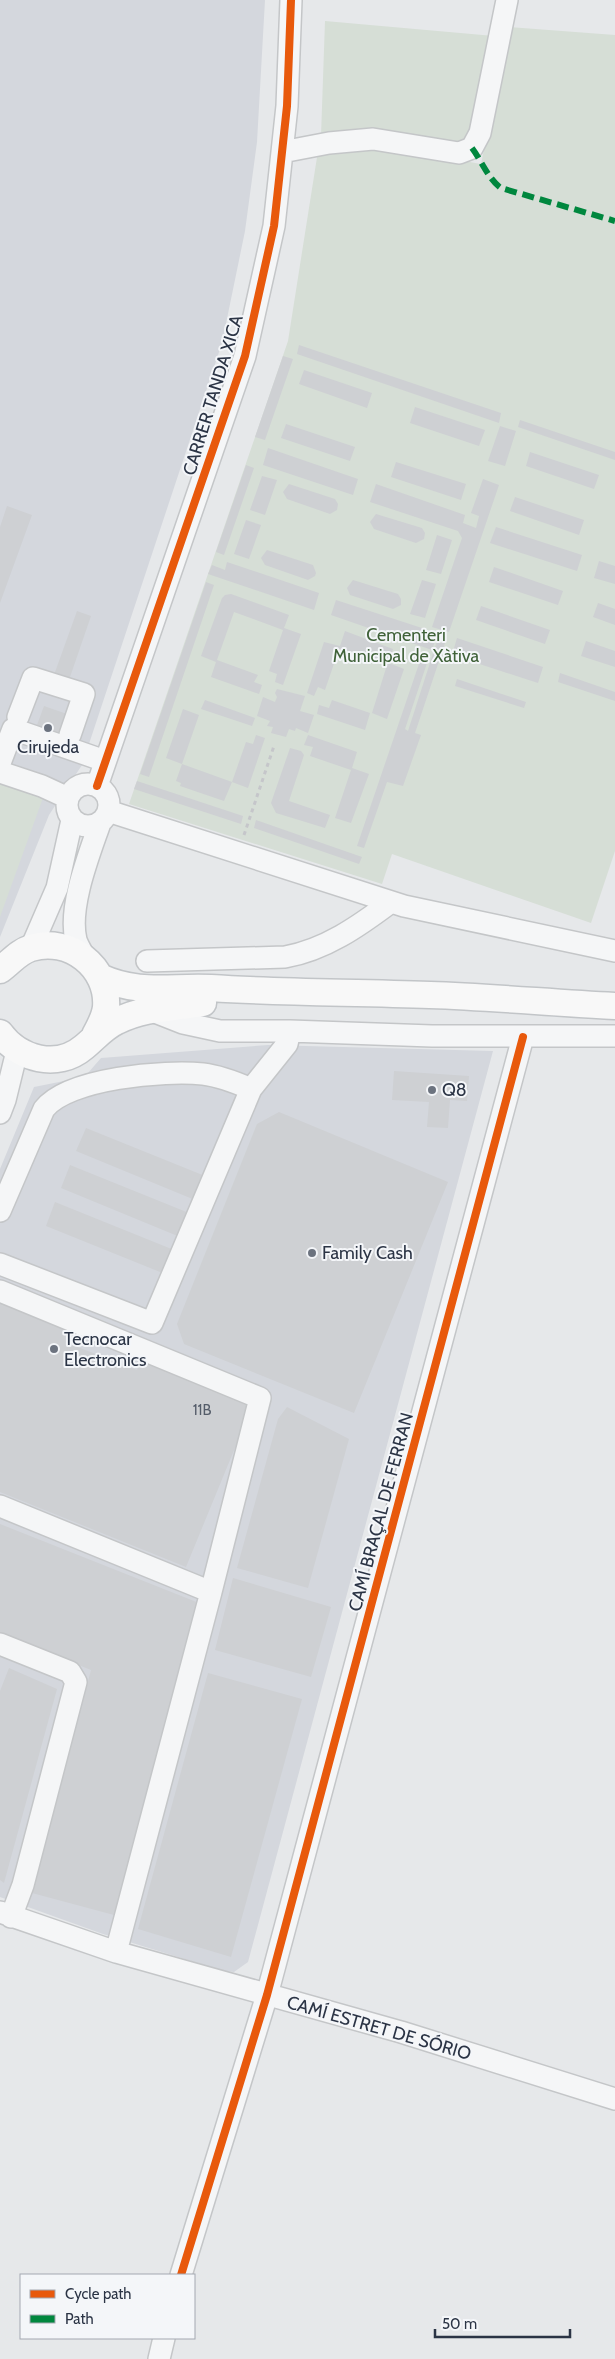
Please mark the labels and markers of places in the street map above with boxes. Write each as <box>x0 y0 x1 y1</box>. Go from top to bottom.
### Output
marker: Cirujeda <box>42 722 54 734</box>
place label: Cirujeda <box>17 736 79 758</box>
place label: Q8 <box>442 1079 467 1101</box>
marker: Q8 <box>426 1084 438 1096</box>
place label: Family Cash <box>322 1242 413 1264</box>
marker: Family Cash <box>306 1247 318 1259</box>
place label: Tecnocar Electronics <box>64 1328 146 1371</box>
marker: Tecnocar Electronics <box>48 1343 60 1355</box>

